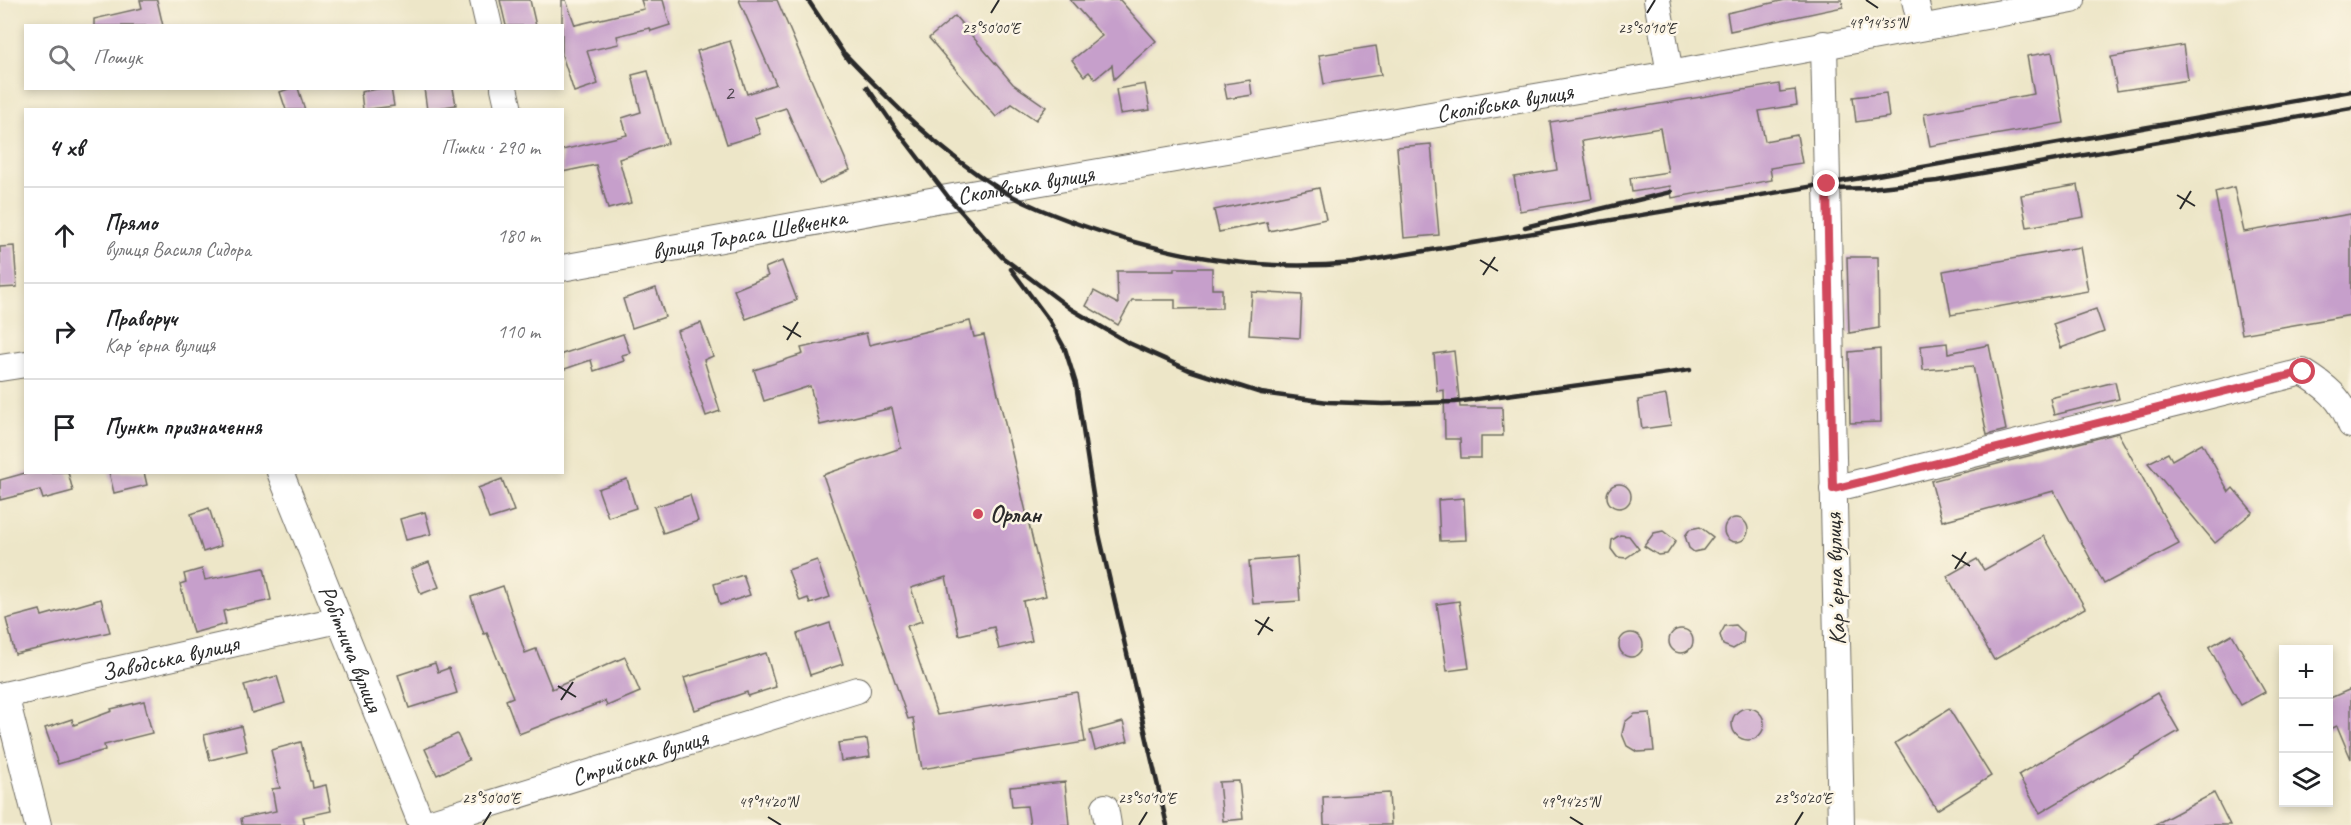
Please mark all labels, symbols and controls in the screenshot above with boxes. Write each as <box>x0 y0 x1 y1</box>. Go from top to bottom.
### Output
text: 49°14'35"N <box>1848 14 1911 33</box>
text: 23°50'00"E <box>962 19 1022 38</box>
text: 23°50'10"E <box>1618 19 1678 38</box>
search box <box>24 24 564 90</box>
icon: search <box>45 41 78 74</box>
text: Пошук <box>93 43 142 71</box>
street label: Сколівська вулиця <box>1434 76 1577 129</box>
house number: 2 <box>724 80 735 106</box>
text: 4 хв <box>48 131 83 164</box>
text: Пішки · 290 m <box>441 135 540 160</box>
street label: Сколівська вулиця <box>955 158 1098 211</box>
route end <box>1813 170 1839 196</box>
street label: вулиця Тараса Шевченка <box>650 201 850 266</box>
text: Прямо <box>105 209 157 237</box>
icon: ahead <box>48 219 81 252</box>
text: 180 m <box>497 223 540 248</box>
text: вулиця Василя Сидора <box>105 237 251 262</box>
text: Праворуч <box>105 305 177 333</box>
icon: right <box>48 315 81 348</box>
text: 110 m <box>497 319 540 344</box>
text: Карʼєрна вулиця <box>105 333 215 358</box>
route start <box>2289 358 2315 384</box>
icon: arrive <box>48 411 81 444</box>
text: Пункт призначення <box>105 413 262 441</box>
place label: Орлан <box>990 499 1043 529</box>
marker: Орлан <box>971 507 985 521</box>
street label: Карʼєрна вулиця <box>1818 511 1852 646</box>
street label: Робітнича вулиця <box>312 581 390 717</box>
street label: Заводська вулиця <box>98 627 243 688</box>
map controls <box>2279 645 2333 807</box>
button: + <box>2279 645 2333 699</box>
button: − <box>2279 699 2333 753</box>
street label: Стрийська вулиця <box>568 722 713 793</box>
button: layers <box>2279 753 2333 807</box>
text: 23°50'00"E <box>462 789 522 808</box>
text: 23°50'10"E <box>1118 789 1178 808</box>
text: 23°50'20"E <box>1774 789 1834 808</box>
text: 49°14'20"N <box>738 793 801 812</box>
text: 49°14'25"N <box>1540 793 1603 812</box>

